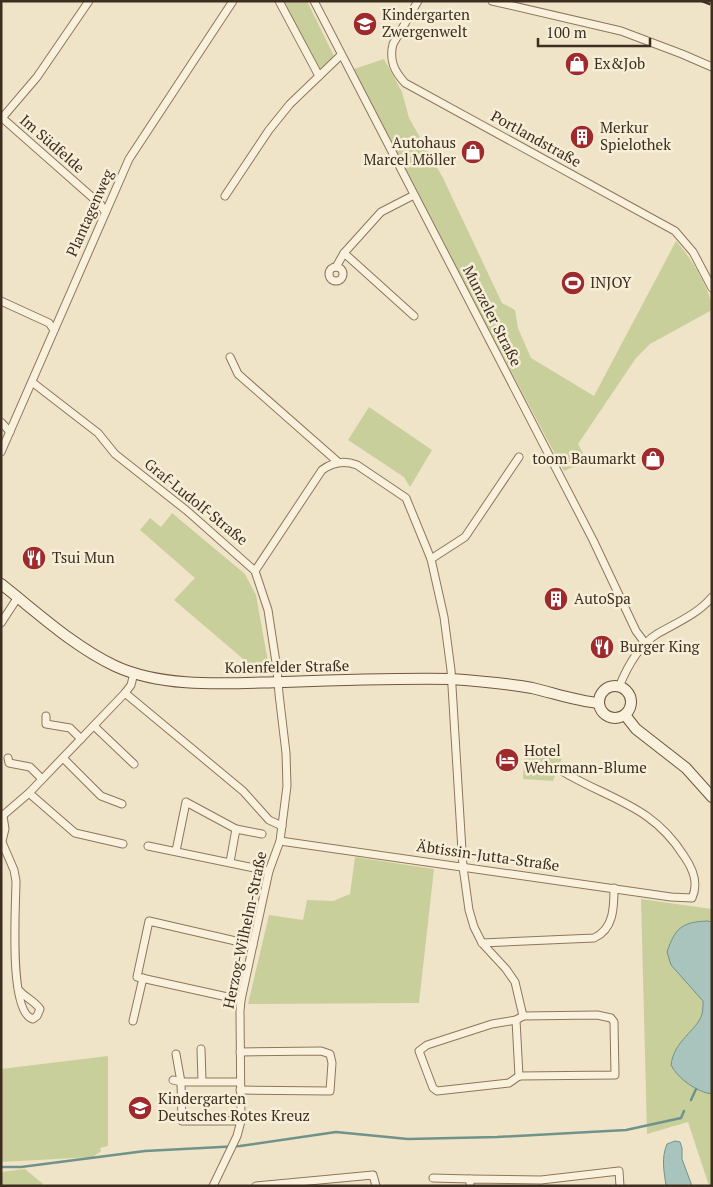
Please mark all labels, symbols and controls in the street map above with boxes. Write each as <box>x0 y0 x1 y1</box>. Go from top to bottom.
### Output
place label: Kindergarten Zwergenwelt <box>382 4 470 41</box>
school or university icon: Kindergarten Zwergenwelt <box>352 11 378 37</box>
scale bar <box>538 15 650 47</box>
text: 100 m <box>546 22 587 42</box>
shop icon: Ex&Job <box>564 51 590 77</box>
place label: Ex&Job <box>594 53 645 73</box>
street label: Portlandstraße <box>488 105 585 171</box>
street label: Im Südfelde <box>16 110 89 177</box>
place label: Merkur Spielothek <box>600 117 671 154</box>
building icon: Merkur Spielothek <box>569 124 595 150</box>
place label: Autohaus Marcel Möller <box>364 132 456 169</box>
shop icon: Autohaus Marcel Möller <box>460 139 486 165</box>
street label: Plantagenweg <box>61 165 118 259</box>
street label: Munzeler Straße <box>459 262 527 369</box>
sports icon: INJOY <box>560 270 586 296</box>
place label: INJOY <box>590 272 632 292</box>
shop icon: toom Baumarkt <box>640 446 666 472</box>
place label: toom Baumarkt <box>532 448 636 468</box>
street label: Graf-Ludolf-Straße <box>141 453 252 549</box>
restaurant icon: Tsui Mun <box>21 545 47 571</box>
place label: Tsui Mun <box>52 547 115 567</box>
building icon: AutoSpa <box>543 586 569 612</box>
place label: AutoSpa <box>574 588 631 608</box>
restaurant icon: Burger King <box>589 634 615 660</box>
place label: Burger King <box>620 636 701 656</box>
street label: Kolenfelder Straße <box>225 655 349 677</box>
place label: Hotel Wehrmann-Blume <box>524 740 647 777</box>
hotel icon: Hotel Wehrmann-Blume <box>494 747 520 773</box>
street label: Äbtissin-Jutta-Straße <box>415 835 561 875</box>
street label: Herzog-Wilhelm-Straße <box>218 849 270 1010</box>
place label: Kindergarten Deutsches Rotes Kreuz <box>158 1088 310 1125</box>
school or university icon: Kindergarten Deutsches Rotes Kreuz <box>127 1095 153 1121</box>

